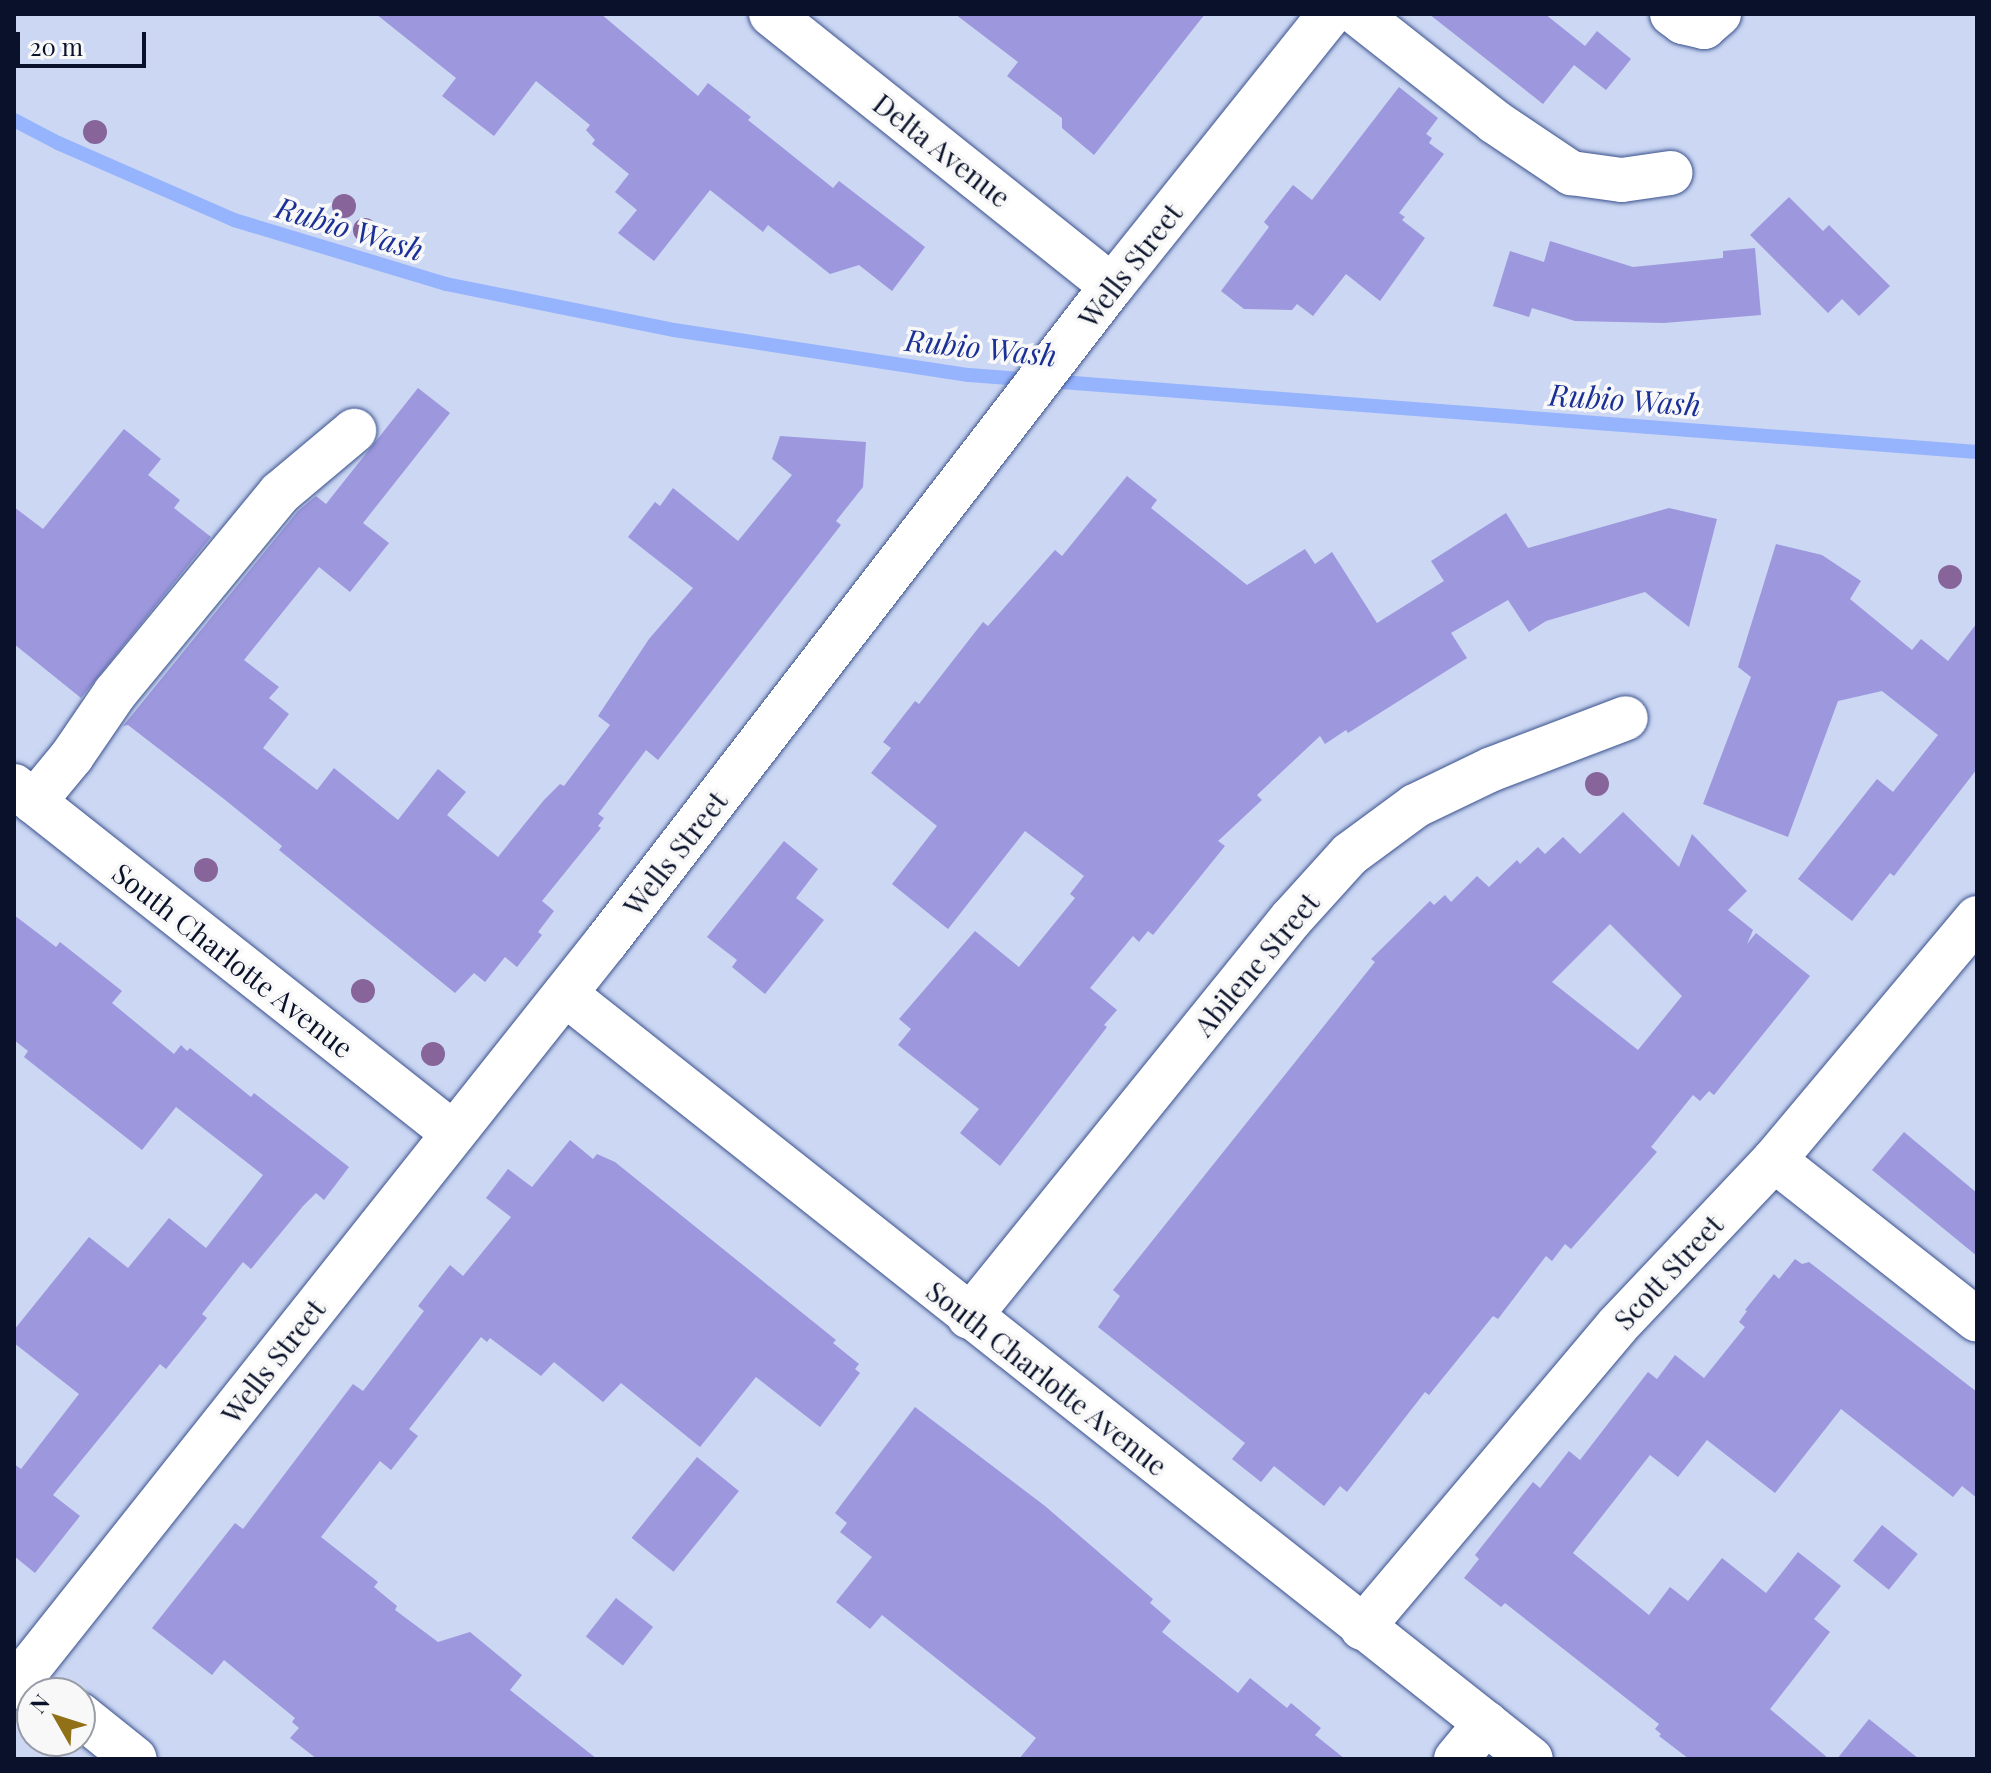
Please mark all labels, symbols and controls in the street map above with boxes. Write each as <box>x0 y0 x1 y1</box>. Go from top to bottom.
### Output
scale bar <box>20 16 150 66</box>
text: 20 m <box>30 30 83 62</box>
street label: Delta Avenue <box>866 86 1018 214</box>
water label: Rubio Wash <box>272 189 428 267</box>
street label: Wells Street <box>1071 196 1189 334</box>
water label: Rubio Wash <box>903 321 1059 373</box>
water label: Rubio Wash <box>1548 376 1702 422</box>
street label: Wells Street <box>616 784 734 922</box>
street label: South Charlotte Avenue <box>106 855 360 1065</box>
street label: Abilene Street <box>1186 886 1326 1042</box>
street label: Scott Street <box>1606 1208 1730 1336</box>
street label: South Charlotte Avenue <box>920 1273 1174 1483</box>
street label: Wells Street <box>214 1292 332 1430</box>
north arrow <box>16 1677 96 1757</box>
text: N <box>22 1688 56 1719</box>

